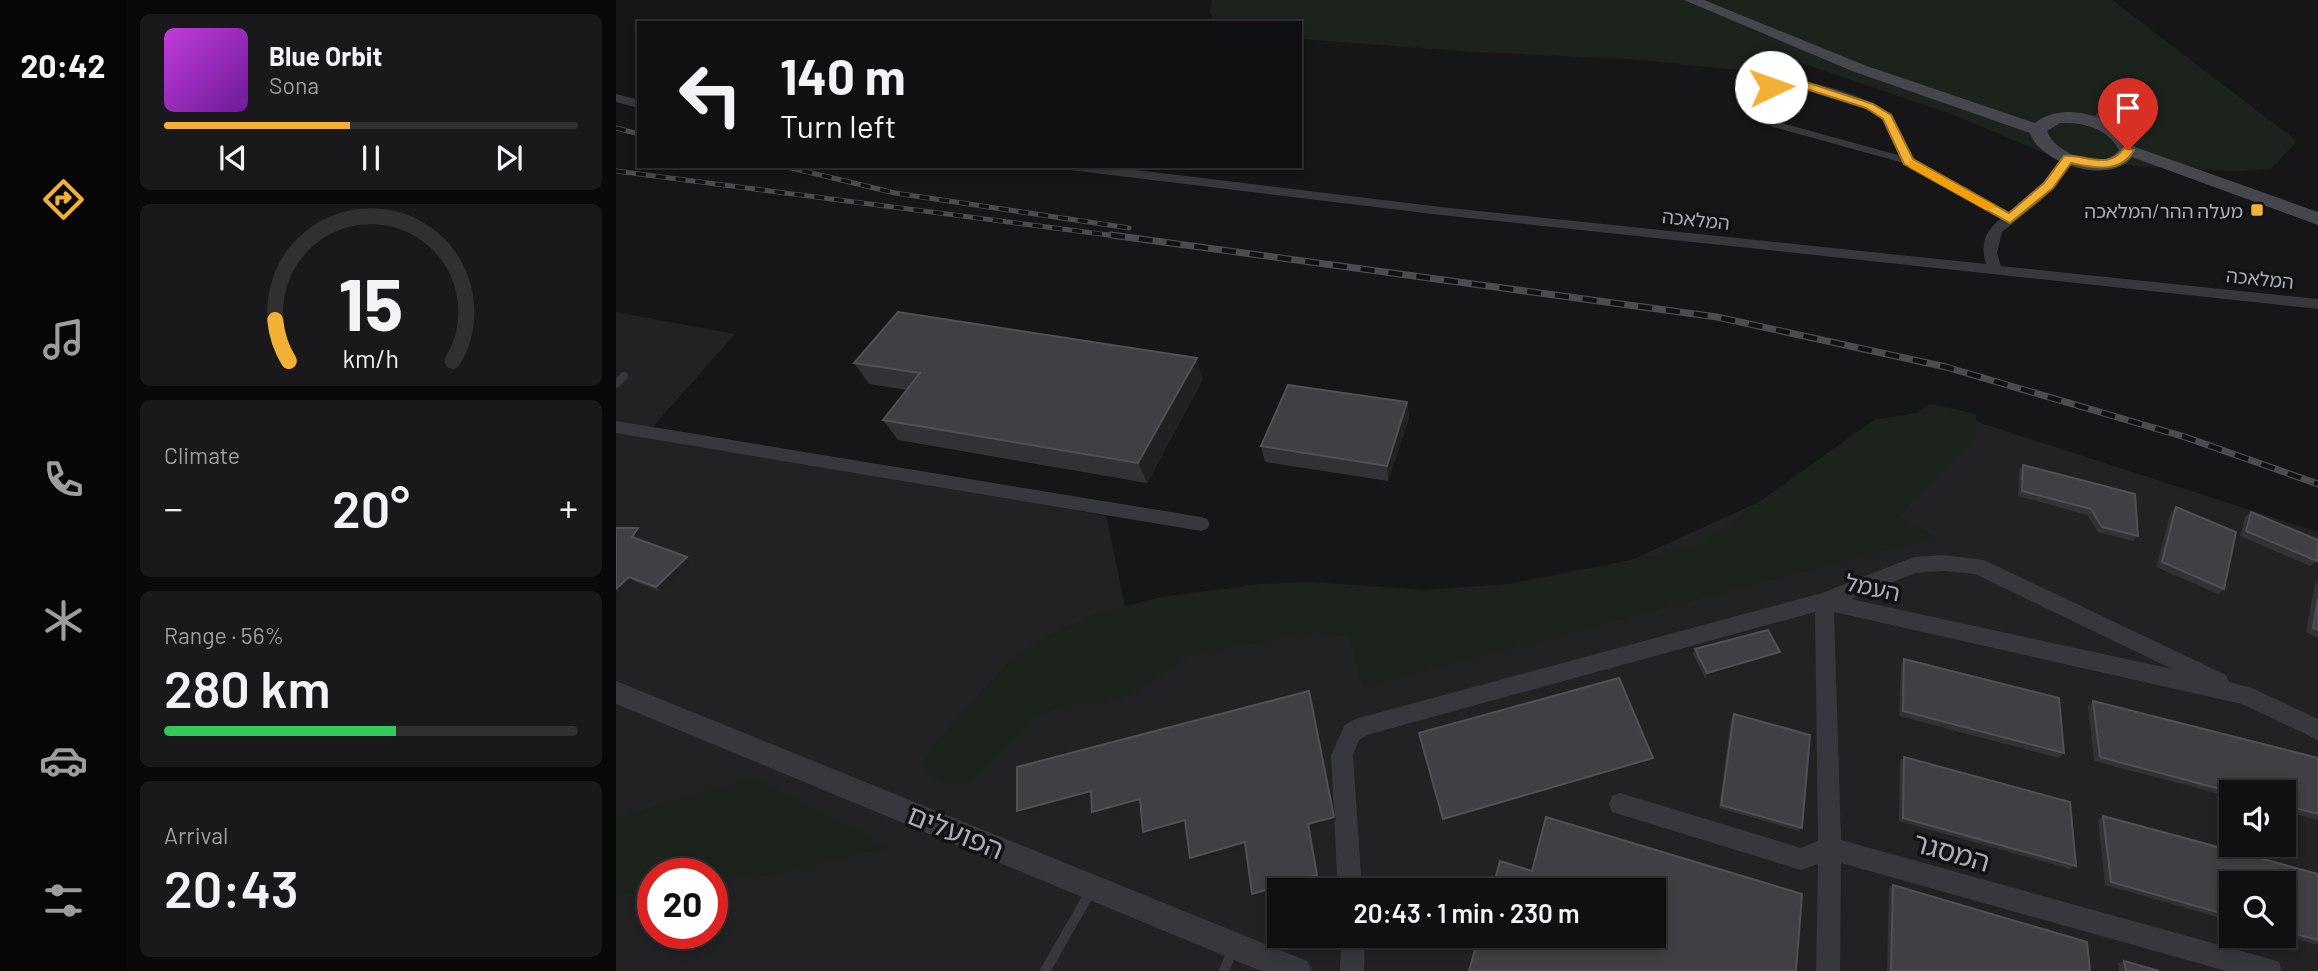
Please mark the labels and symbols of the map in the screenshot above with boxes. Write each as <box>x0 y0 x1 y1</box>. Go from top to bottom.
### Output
position arrow <box>1734 50 1808 124</box>
pin <box>2098 78 2158 150</box>
place label: מעלה ההר/המלאכה <box>2084 199 2243 222</box>
marker: מעלה ההר/המלאכה <box>2249 202 2265 218</box>
street label: המלאכה <box>1661 204 1731 234</box>
street label: המלאכה <box>2225 263 2295 293</box>
street label: העמל <box>1843 568 1903 606</box>
street label: הפועלים <box>903 796 1009 866</box>
street label: המסגר <box>1910 824 1994 878</box>
speed limit sign: 20 <box>637 858 728 949</box>

